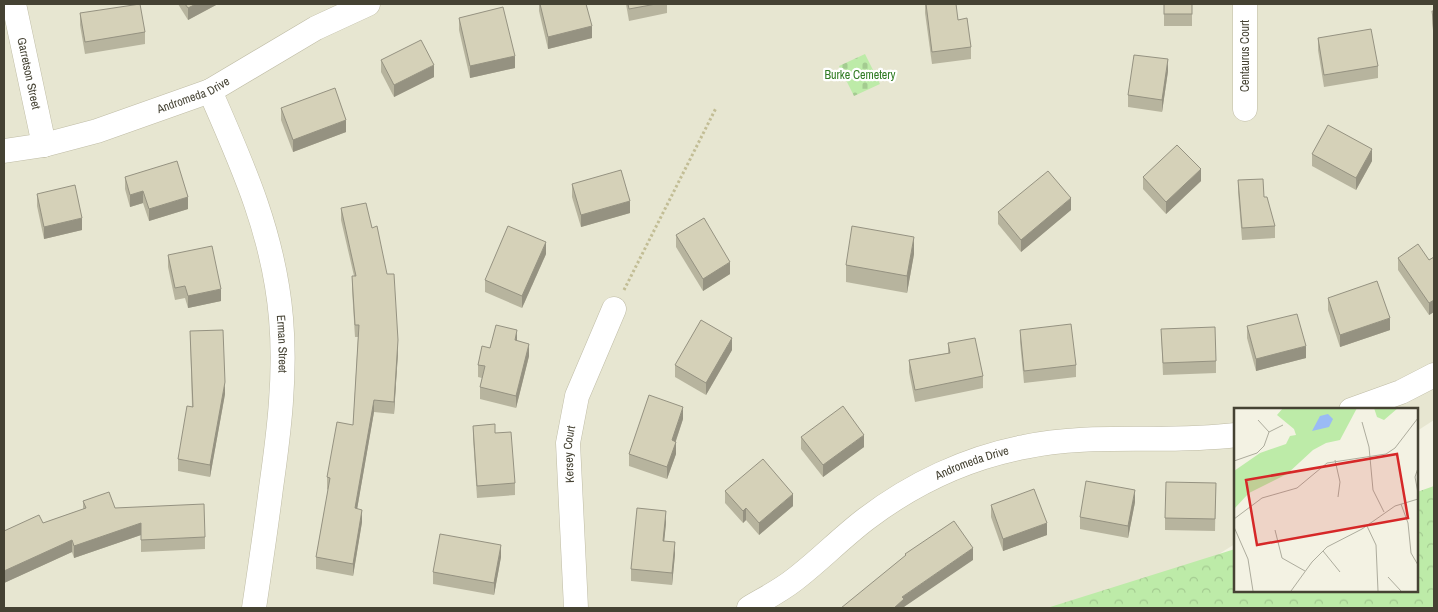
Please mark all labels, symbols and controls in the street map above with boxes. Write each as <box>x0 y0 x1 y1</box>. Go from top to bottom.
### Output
street label: Centaurus Court <box>1237 20 1253 92</box>
street label: Garretson Street <box>13 36 44 111</box>
park label: Burke Cemetery <box>824 67 896 83</box>
street label: Andromeda Drive <box>154 73 233 117</box>
street label: Erman Street <box>273 314 291 373</box>
inset map <box>1234 408 1418 592</box>
street label: Kersey Court <box>560 424 579 483</box>
street label: Andromeda Drive <box>932 443 1010 484</box>

